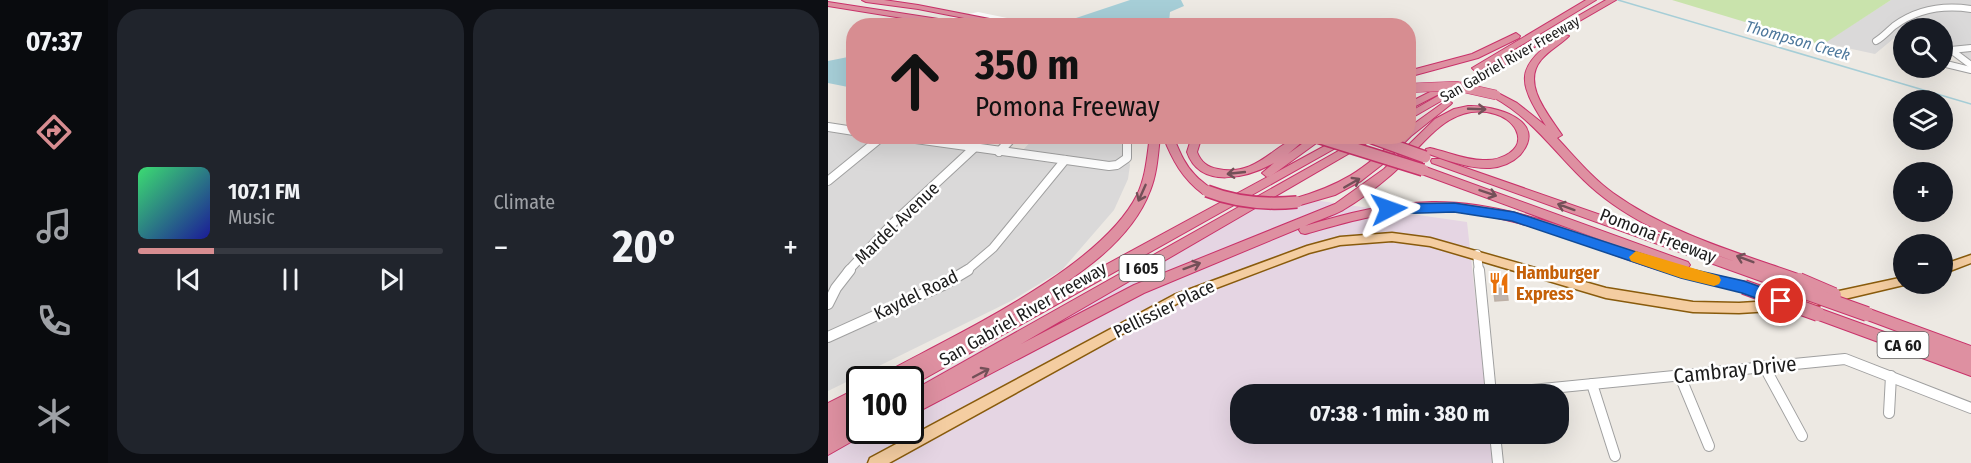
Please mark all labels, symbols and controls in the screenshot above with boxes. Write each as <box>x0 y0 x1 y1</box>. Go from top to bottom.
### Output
street label: San Gabriel River Freeway <box>1437 12 1583 106</box>
water label: Thompson Creek <box>1743 16 1852 65</box>
map controls <box>1893 18 1953 294</box>
button: search <box>1893 18 1953 78</box>
text: 07:37 <box>26 26 82 58</box>
text: 350 m <box>975 40 1079 90</box>
icon: ahead <box>876 42 954 120</box>
button: layers <box>1893 90 1953 150</box>
text: Pomona Freeway <box>975 91 1160 123</box>
one-way arrow <box>1467 104 1486 115</box>
icon: directions <box>33 111 75 153</box>
button: + <box>1893 162 1953 222</box>
one-way arrow <box>1226 168 1246 179</box>
street label: Mardel Avenue <box>850 177 944 269</box>
one-way arrow <box>1342 177 1360 188</box>
position arrow <box>1357 177 1421 241</box>
text: 107.1 FM <box>228 178 300 205</box>
one-way arrow <box>1136 184 1148 202</box>
one-way arrow <box>1478 188 1496 199</box>
text: Climate <box>494 190 555 214</box>
one-way arrow <box>1557 201 1576 212</box>
street label: Pomona Freeway <box>1597 204 1719 268</box>
icon: music <box>33 205 75 247</box>
text: Music <box>228 205 275 229</box>
text: 20° <box>612 220 679 274</box>
text: − <box>494 228 508 268</box>
text: + <box>783 228 798 268</box>
button: − <box>1893 234 1953 294</box>
one-way arrow <box>1736 253 1755 264</box>
road number: I 605 <box>1120 255 1164 281</box>
street label: San Gabriel River Freeway <box>935 257 1111 371</box>
one-way arrow <box>1182 259 1201 270</box>
place label: Hamburger Express <box>1516 262 1600 305</box>
icon: previous <box>172 263 205 296</box>
icon: pause <box>274 263 307 296</box>
icon: next <box>375 263 408 296</box>
street label: Kaydel Road <box>870 265 962 325</box>
restaurant icon: Hamburger Express <box>1487 271 1511 295</box>
street label: Pellissier Place <box>1110 275 1218 343</box>
pin <box>1755 275 1806 326</box>
icon: arrive <box>1764 284 1797 317</box>
icon: phone <box>33 300 75 342</box>
road number: CA 60 <box>1878 332 1928 358</box>
street label: Cambray Drive <box>1672 351 1798 389</box>
speed limit sign: 100 <box>846 366 924 444</box>
one-way arrow <box>972 367 990 378</box>
icon: climate <box>33 395 75 437</box>
text: 07:38 · 1 min · 380 m <box>1309 400 1490 427</box>

